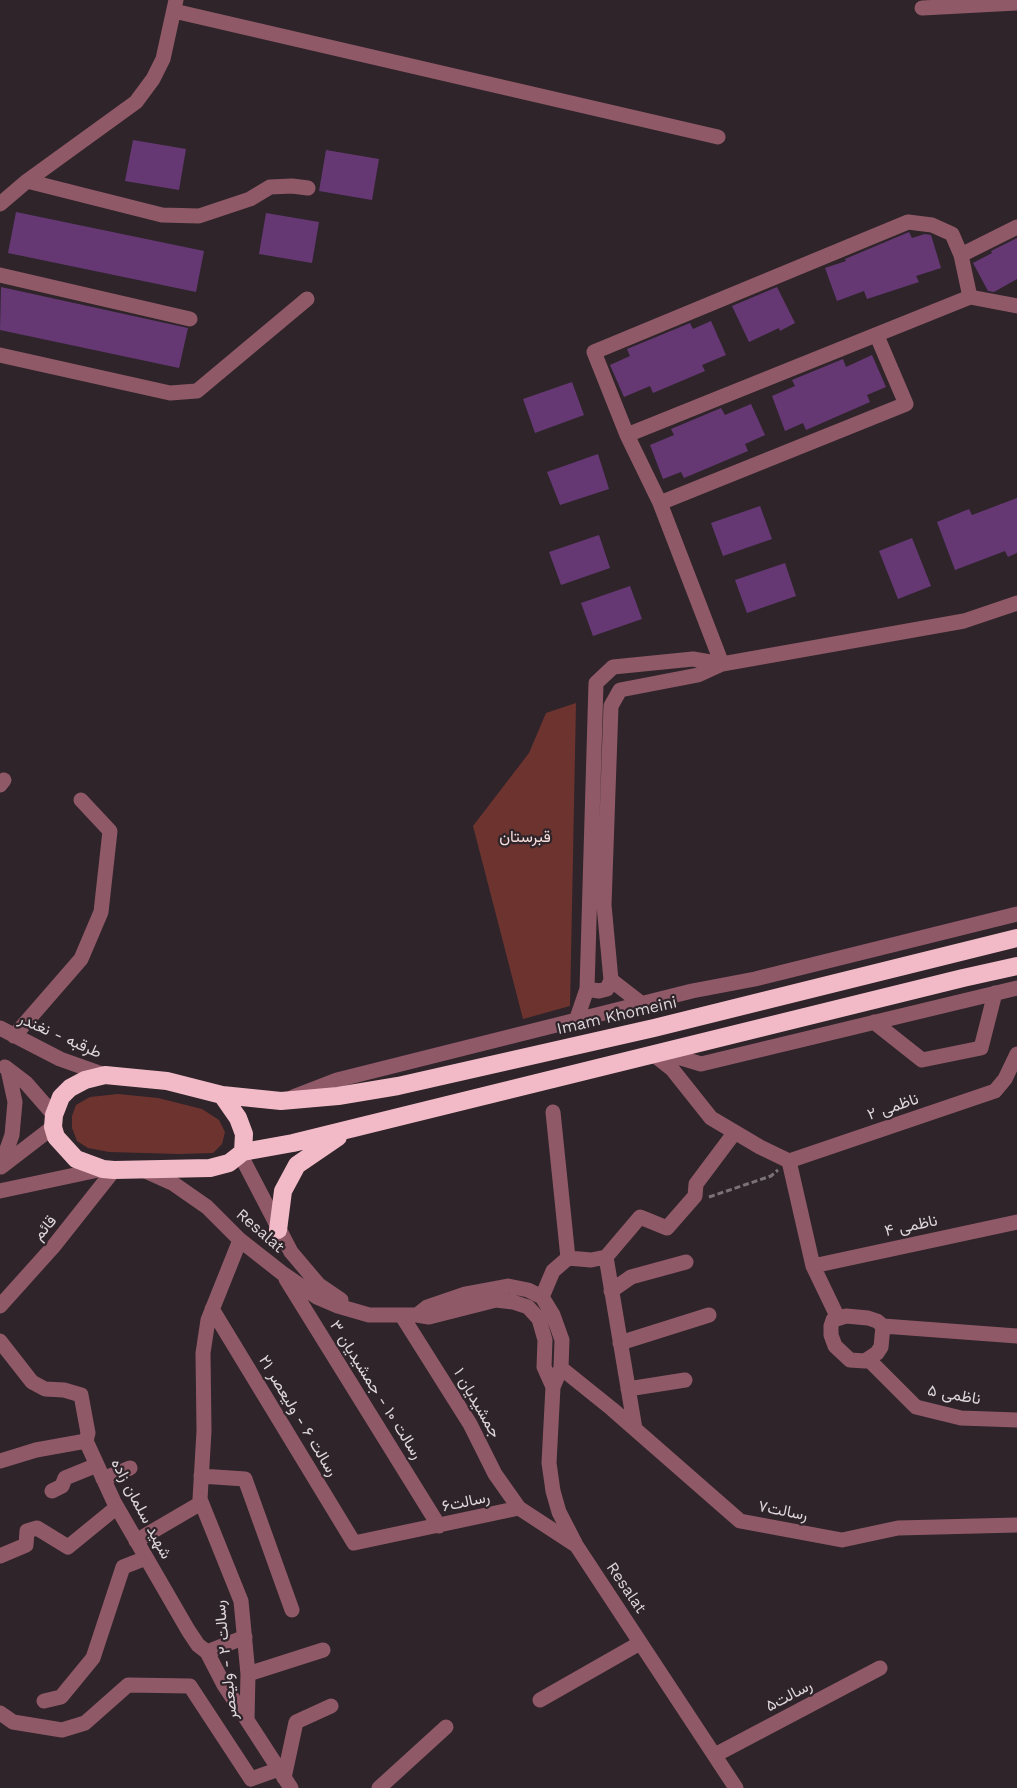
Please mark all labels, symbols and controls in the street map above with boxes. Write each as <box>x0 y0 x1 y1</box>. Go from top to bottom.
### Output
park label: قبرستان <box>499 827 551 847</box>
street label: Imam Khomeini <box>555 993 679 1039</box>
street label: طرقبه - نغندر <box>16 1009 104 1063</box>
street label: ناظمی ۲ <box>865 1089 921 1125</box>
street label: Resalat <box>232 1205 288 1257</box>
street label: ناظمی ۴ <box>883 1211 939 1241</box>
street label: قائم <box>29 1212 61 1244</box>
street label: رسالت ۱۰ - جمشیدیان ۳ <box>325 1317 427 1463</box>
street label: رسالت ۶ - ولیعصر ۲۱ <box>254 1352 342 1480</box>
street label: جمشیدیان ۱ <box>449 1365 505 1441</box>
street label: ناظمی ۵ <box>926 1381 982 1409</box>
street label: شهید سلمان زاده <box>106 1456 176 1562</box>
street label: رسالت۶ <box>440 1488 492 1516</box>
street label: رسالت۷ <box>757 1497 809 1525</box>
street label: Resalat <box>602 1559 650 1617</box>
street label: رسالت ۲ - ولیعصر <box>210 1599 242 1721</box>
street label: رسالت۵ <box>762 1676 816 1716</box>

